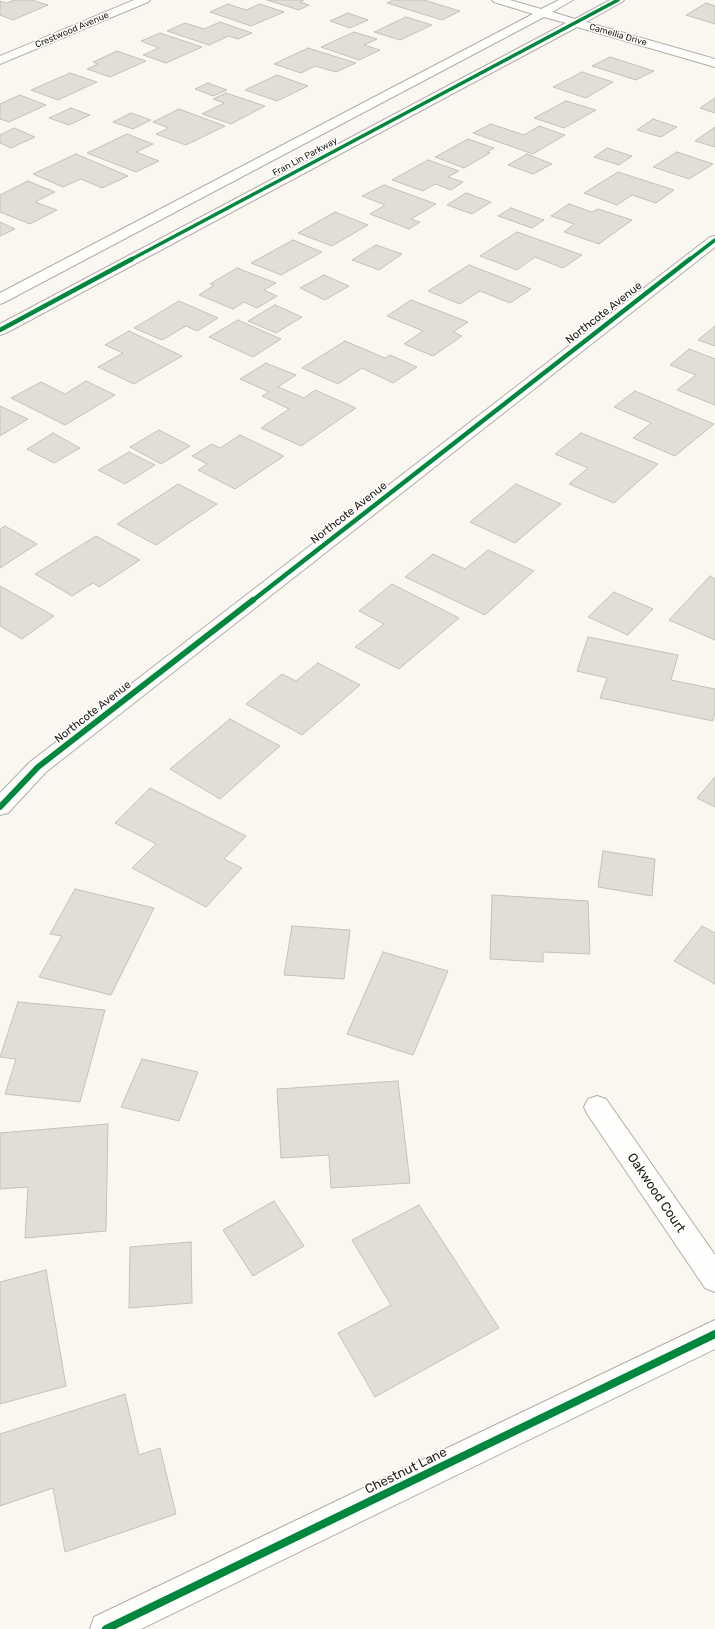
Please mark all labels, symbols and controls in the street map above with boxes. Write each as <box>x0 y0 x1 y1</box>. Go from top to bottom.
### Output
street label: Crestwood Avenue <box>34 10 110 50</box>
street label: Camellia Drive <box>588 22 648 48</box>
street label: Fran Lin Parkway <box>271 135 339 179</box>
street label: Northcote Avenue <box>563 279 645 347</box>
street label: Northcote Avenue <box>308 479 390 547</box>
street label: Northcote Avenue <box>52 678 134 746</box>
street label: Oakwood Court <box>624 1150 688 1236</box>
street label: Chestnut Lane <box>363 1444 449 1498</box>

